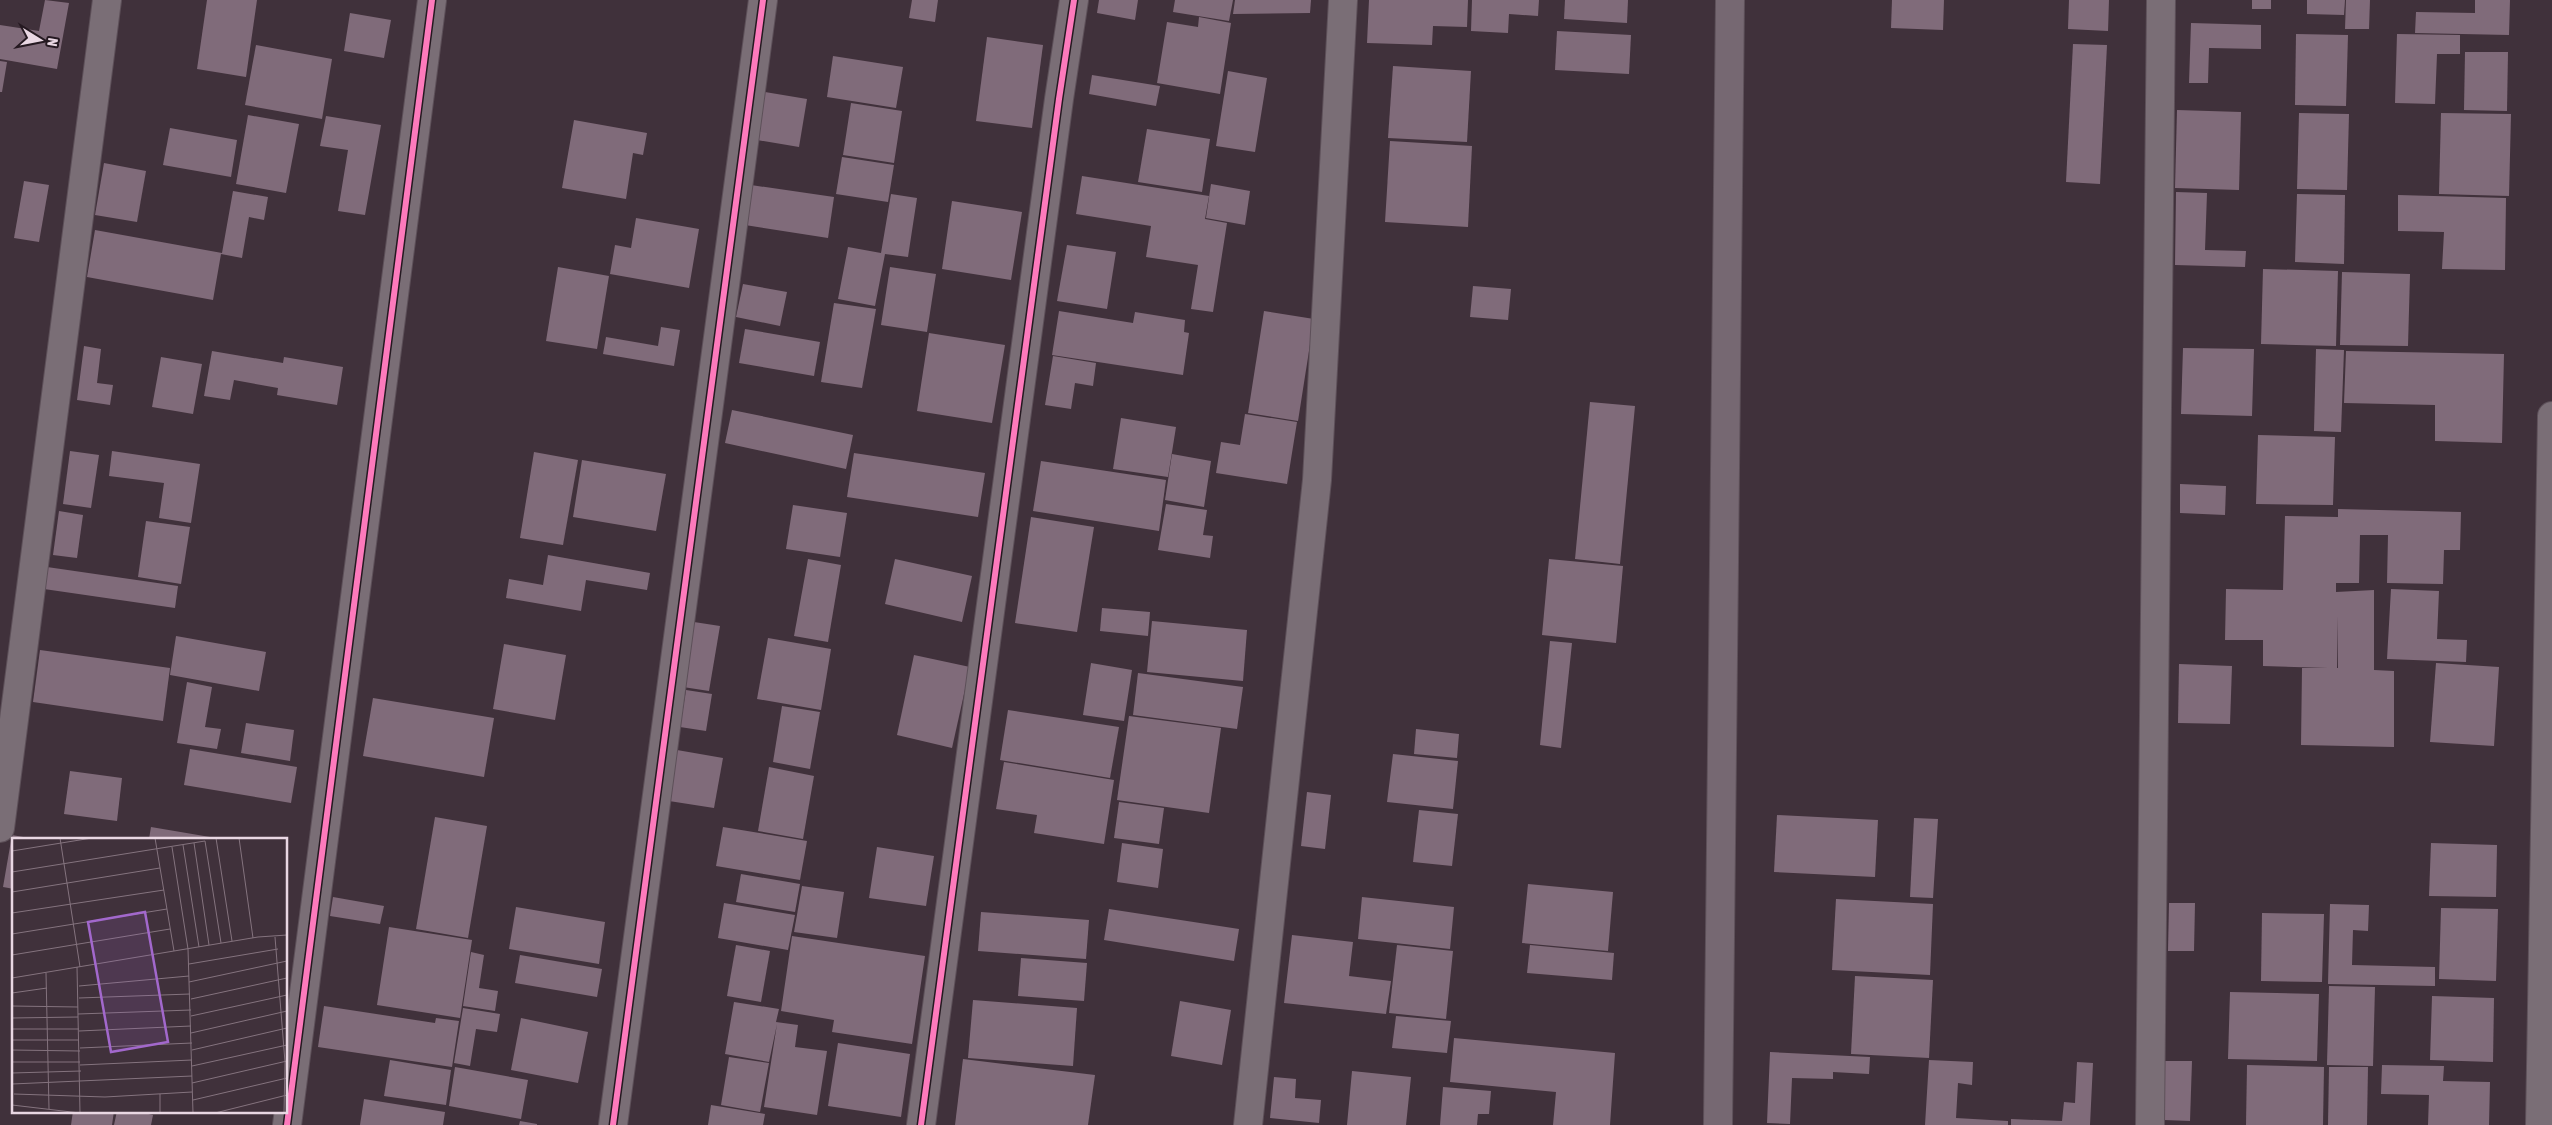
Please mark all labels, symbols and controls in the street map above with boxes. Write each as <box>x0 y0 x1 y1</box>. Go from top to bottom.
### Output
north arrow <box>15 15 65 65</box>
text: N <box>44 37 61 48</box>
inset map <box>12 838 288 1112</box>

